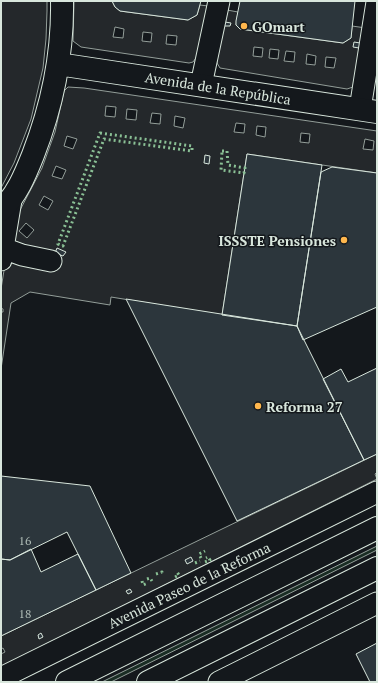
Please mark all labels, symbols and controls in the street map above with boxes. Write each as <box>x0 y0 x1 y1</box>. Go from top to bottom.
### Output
place label: GOmart <box>252 17 305 36</box>
marker: GOmart <box>239 21 249 31</box>
street label: Avenida de la República <box>144 67 292 109</box>
place label: ISSSTE Pensiones <box>219 231 336 250</box>
marker: ISSSTE Pensiones <box>339 235 349 245</box>
place label: Reforma 27 <box>266 397 343 416</box>
marker: Reforma 27 <box>253 401 263 411</box>
house number: 16 <box>19 533 32 548</box>
street label: Avenida Paseo de la Reforma <box>105 537 273 633</box>
house number: 18 <box>19 606 31 621</box>

